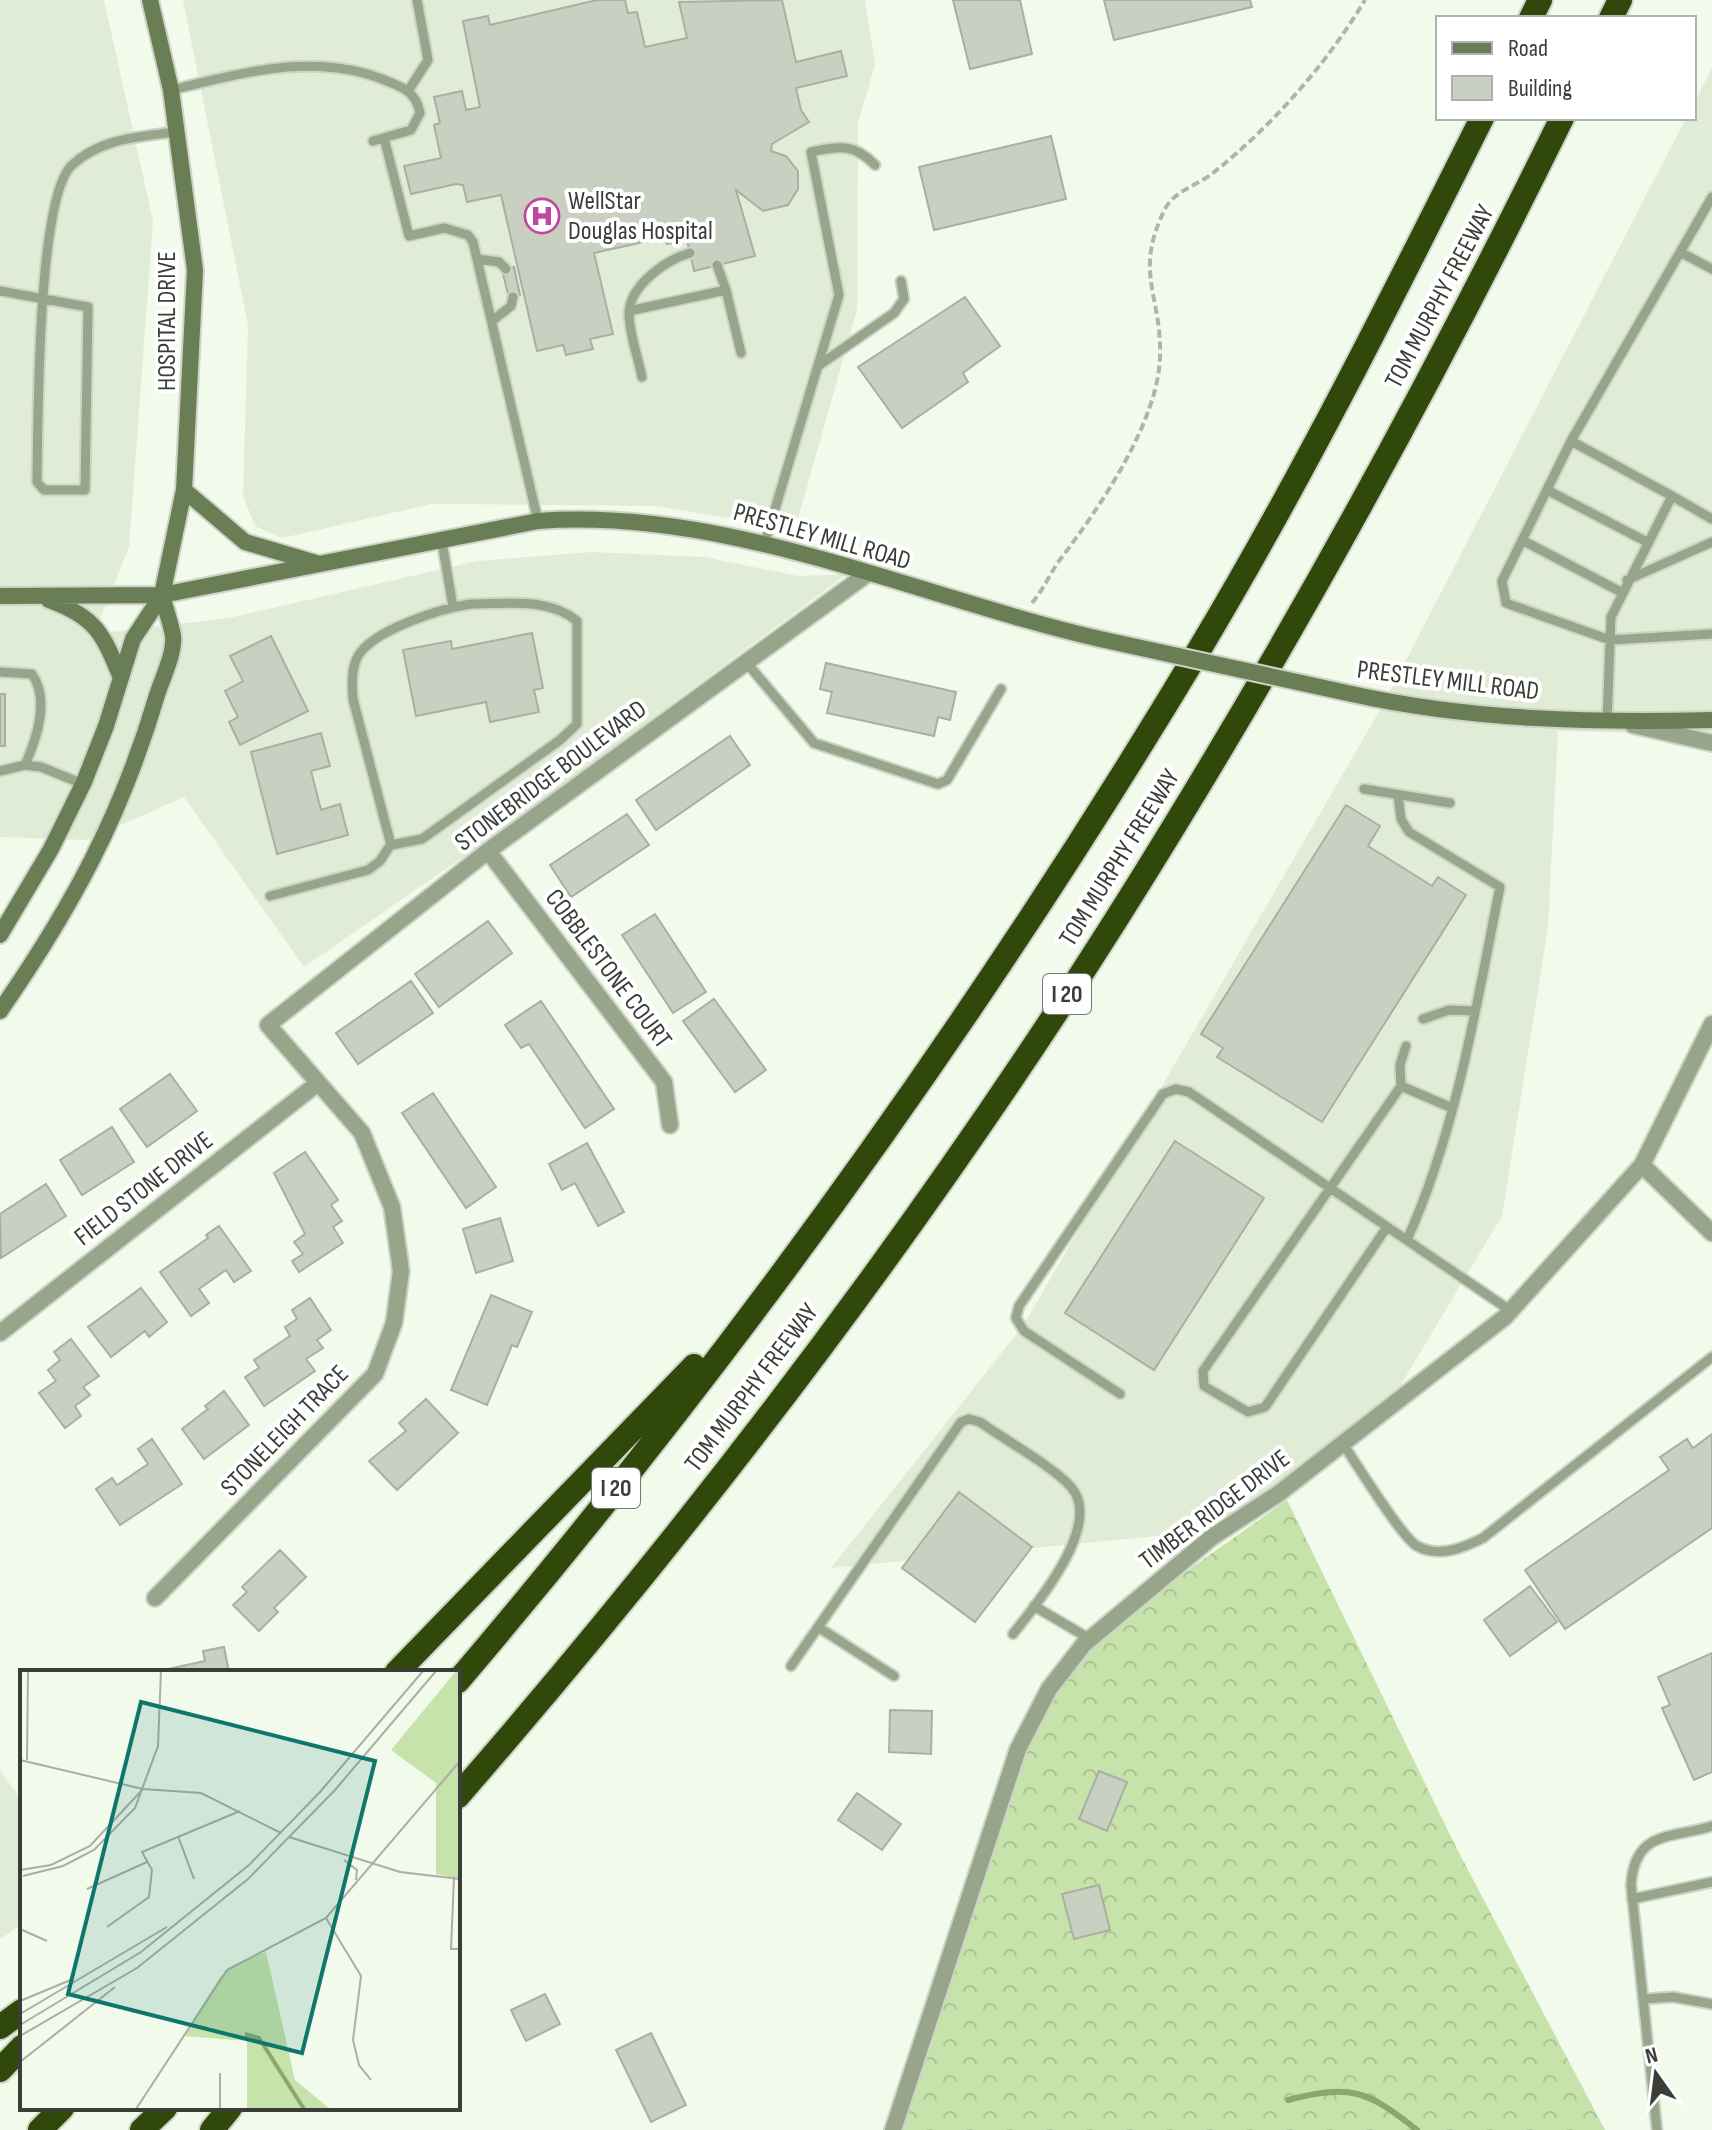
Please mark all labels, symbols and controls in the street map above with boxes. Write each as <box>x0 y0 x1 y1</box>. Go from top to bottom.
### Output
legend <box>1436 16 1696 120</box>
text: Road <box>1508 34 1548 63</box>
text: Building <box>1508 74 1572 103</box>
place label: WellStar Douglas Hospital <box>568 186 713 247</box>
hospital icon: WellStar Douglas Hospital <box>523 197 561 235</box>
street label: TOM MURPHY FREEWAY <box>1379 200 1501 394</box>
street label: HOSPITAL DRIVE <box>152 251 183 391</box>
street label: PRESTLEY MILL ROAD <box>730 497 914 577</box>
street label: PRESTLEY MILL ROAD <box>1355 654 1541 708</box>
street label: STONEBRIDGE BOULEVARD <box>449 694 653 858</box>
street label: TOM MURPHY FREEWAY <box>1053 764 1187 952</box>
street label: COBBLESTONE COURT <box>538 883 678 1055</box>
road number: I 20 <box>1043 974 1091 1014</box>
street label: FIELD STONE DRIVE <box>69 1125 219 1253</box>
street label: TOM MURPHY FREEWAY <box>679 1298 826 1478</box>
street label: STONELEIGH TRACE <box>215 1359 355 1503</box>
street label: TIMBER RIDGE DRIVE <box>1134 1443 1296 1577</box>
road number: I 20 <box>592 1468 640 1508</box>
inset map <box>20 1670 460 2110</box>
north arrow <box>1616 2034 1696 2114</box>
text: N <box>1643 2042 1660 2071</box>

